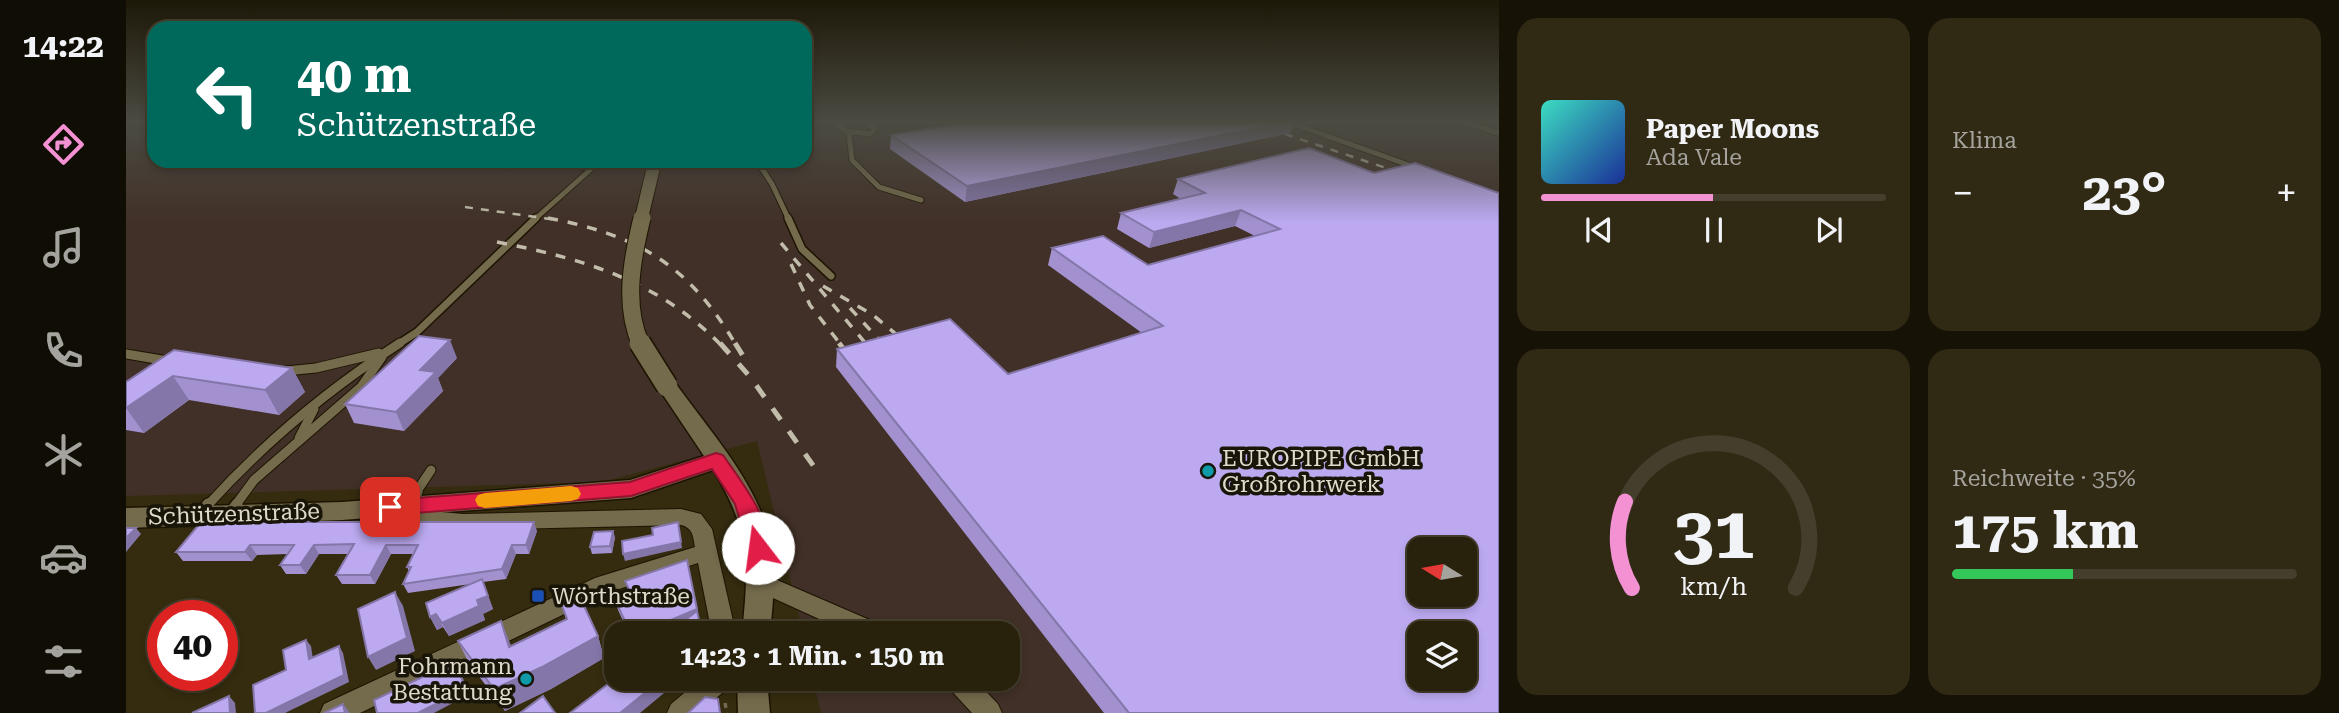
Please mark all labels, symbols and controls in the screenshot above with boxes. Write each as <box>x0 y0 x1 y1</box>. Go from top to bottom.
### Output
text: 14:22 <box>22 27 104 65</box>
text: 40 m <box>297 47 412 104</box>
icon: left <box>182 49 273 140</box>
text: Schützenstraße <box>297 106 536 144</box>
text: Paper Moons <box>1646 114 1819 144</box>
icon: directions <box>39 120 88 169</box>
text: Klima <box>1952 127 2017 154</box>
text: Ada Vale <box>1646 144 1742 171</box>
text: 23° <box>2082 162 2167 223</box>
text: − <box>1952 171 1973 215</box>
text: + <box>2276 171 2297 215</box>
icon: previous <box>1580 211 1618 249</box>
icon: pause <box>1695 211 1733 249</box>
icon: next <box>1810 211 1848 249</box>
icon: music <box>39 223 88 272</box>
icon: phone <box>39 326 88 375</box>
icon: climate <box>39 430 88 479</box>
place label: EUROPIPE GmbH Großrohrwerk <box>1222 445 1421 498</box>
marker: EUROPIPE GmbH Großrohrwerk <box>1200 463 1216 479</box>
text: Reichweite · 35% <box>1952 465 2136 492</box>
pin <box>360 477 420 537</box>
icon: arrive <box>371 488 409 526</box>
text: 31 <box>1673 491 1754 576</box>
street label: Schützenstraße <box>148 498 320 530</box>
text: 175 km <box>1952 500 2139 561</box>
position arrow <box>721 511 795 585</box>
icon: car <box>39 533 88 582</box>
north arrow <box>1407 537 1477 607</box>
map controls <box>1407 537 1477 691</box>
text: km/h <box>1680 572 1747 601</box>
place label: Wörthstraße <box>552 583 690 610</box>
marker: Wörthstraße <box>530 588 546 604</box>
speed limit sign: 40 <box>147 600 238 691</box>
button: layers <box>1407 621 1477 691</box>
icon: filters <box>39 637 88 686</box>
text: 14:23 · 1 Min. · 150 m <box>680 641 944 671</box>
place label: Fohrmann Bestattung <box>393 653 512 706</box>
marker: Fohrmann Bestattung <box>518 671 534 687</box>

